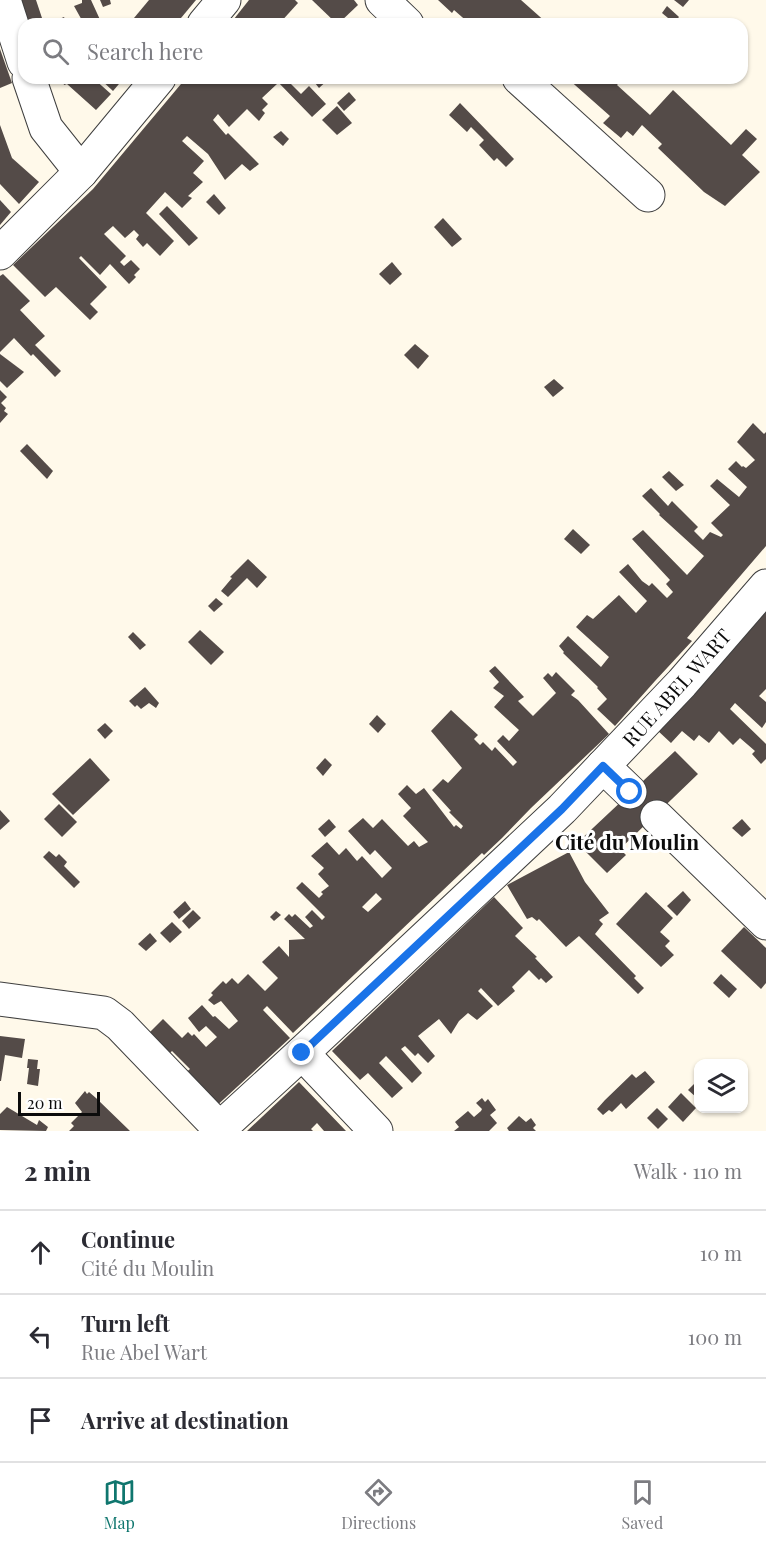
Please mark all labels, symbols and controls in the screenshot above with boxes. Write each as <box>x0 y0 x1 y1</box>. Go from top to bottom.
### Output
search box <box>18 18 748 84</box>
icon: search <box>39 35 72 68</box>
text: Search here <box>87 36 203 66</box>
street label: RUE ABEL WART <box>616 622 736 752</box>
route start <box>616 778 642 804</box>
district label: Cité du Moulin <box>555 827 699 855</box>
route end <box>288 1039 314 1065</box>
map controls <box>694 1059 748 1113</box>
button: layers <box>694 1059 748 1113</box>
scale bar <box>18 1089 100 1116</box>
text: 20 m <box>27 1092 62 1113</box>
text: 2 min <box>24 1153 91 1188</box>
text: Walk · 110 m <box>634 1157 742 1184</box>
text: Continue <box>81 1224 175 1254</box>
icon: ahead <box>24 1236 57 1269</box>
text: 10 m <box>700 1239 742 1266</box>
text: Cité du Moulin <box>81 1254 214 1281</box>
text: Turn left <box>81 1308 170 1338</box>
icon: left <box>24 1320 57 1353</box>
text: 100 m <box>688 1323 742 1350</box>
text: Rue Abel Wart <box>81 1338 207 1365</box>
icon: arrive <box>24 1404 57 1437</box>
text: Arrive at destination <box>81 1405 289 1435</box>
tab: Map <box>103 1476 136 1533</box>
tab: Directions <box>341 1476 416 1533</box>
tab: Saved <box>622 1476 663 1533</box>

